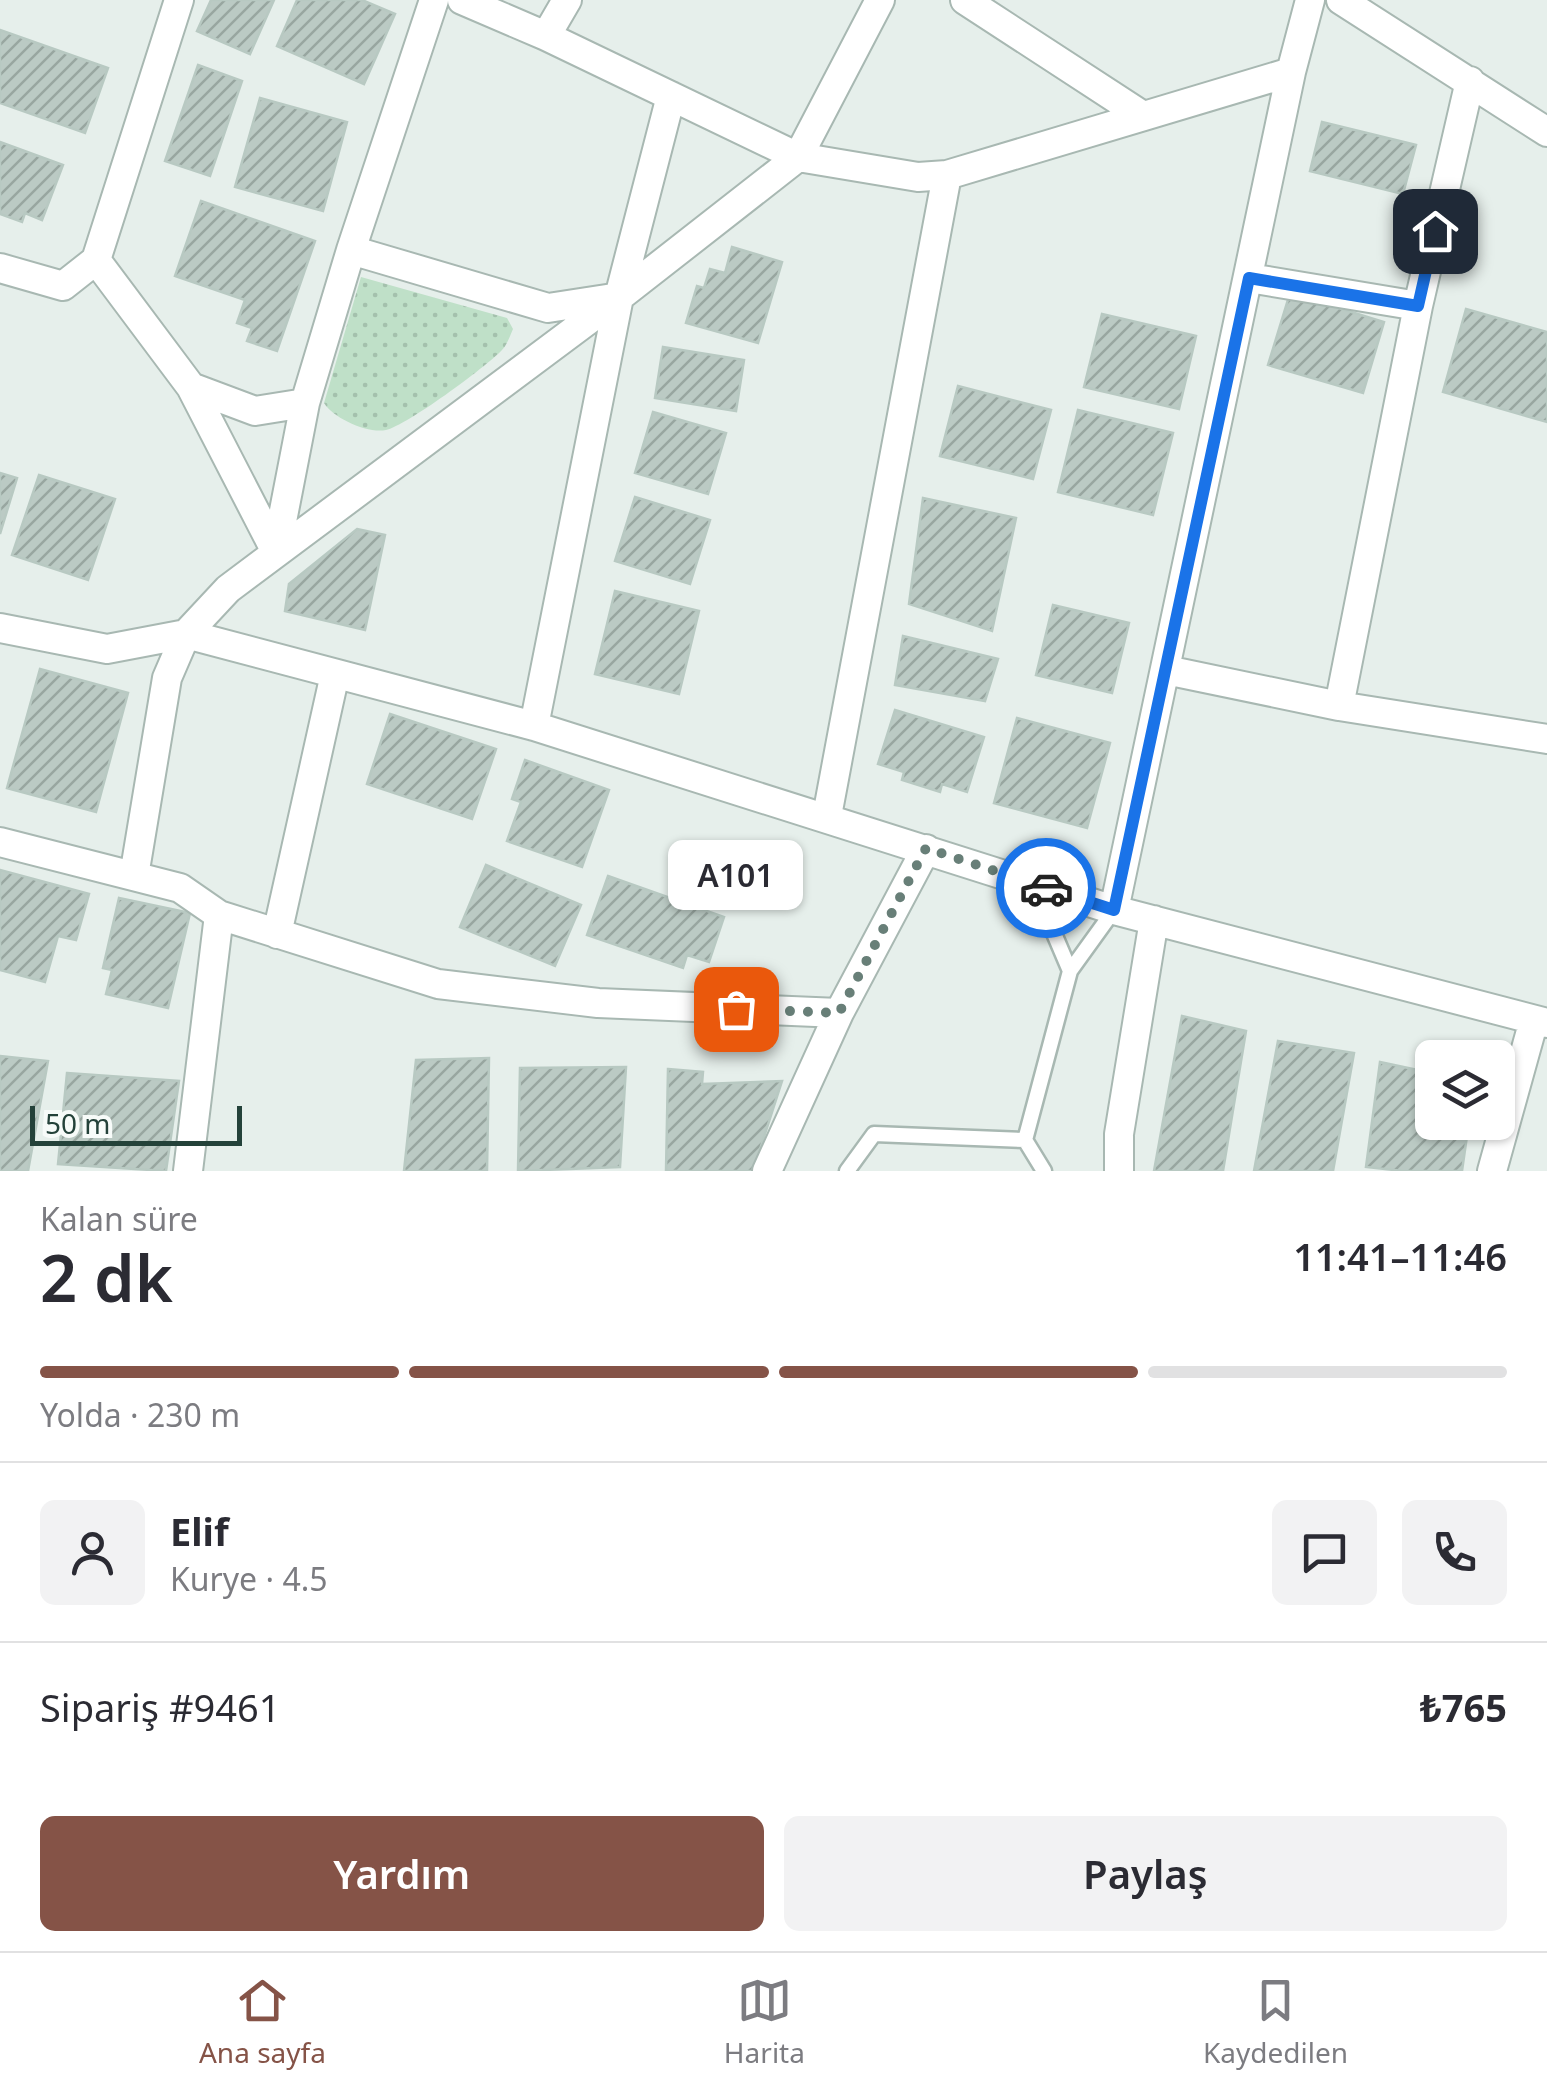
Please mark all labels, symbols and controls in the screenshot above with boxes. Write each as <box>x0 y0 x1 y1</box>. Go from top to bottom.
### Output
pin <box>1393 189 1478 274</box>
icon: home <box>1408 204 1463 259</box>
courier <box>996 838 1096 938</box>
callout: A101 <box>668 839 804 909</box>
text: A101 <box>697 853 774 896</box>
icon: car <box>1019 861 1074 916</box>
pin <box>694 967 779 1052</box>
icon: bag <box>709 982 764 1037</box>
map controls <box>1415 1040 1515 1140</box>
button: layers <box>1415 1040 1515 1140</box>
scale bar <box>30 1101 242 1146</box>
text: 50 m <box>45 1104 111 1142</box>
text: Kalan süre <box>40 1197 198 1240</box>
text: 11:41–11:46 <box>1293 1230 1507 1282</box>
text: 2 dk <box>40 1233 173 1321</box>
text: Yolda · 230 m <box>40 1393 240 1436</box>
button: person <box>40 1500 145 1605</box>
button: chat <box>1272 1500 1377 1605</box>
button: phone <box>1402 1500 1507 1605</box>
text: Elif <box>170 1505 229 1557</box>
text: Kurye · 4.5 <box>170 1557 328 1600</box>
text: Sipariş #9461 <box>40 1681 280 1733</box>
text: ₺765 <box>1420 1681 1507 1733</box>
button: Yardım <box>40 1816 764 1931</box>
button: Paylaş <box>784 1816 1507 1931</box>
tab: Ana sayfa <box>199 1973 326 2071</box>
tab: Harita <box>724 1973 805 2071</box>
tab: Kaydedilen <box>1203 1973 1348 2071</box>

